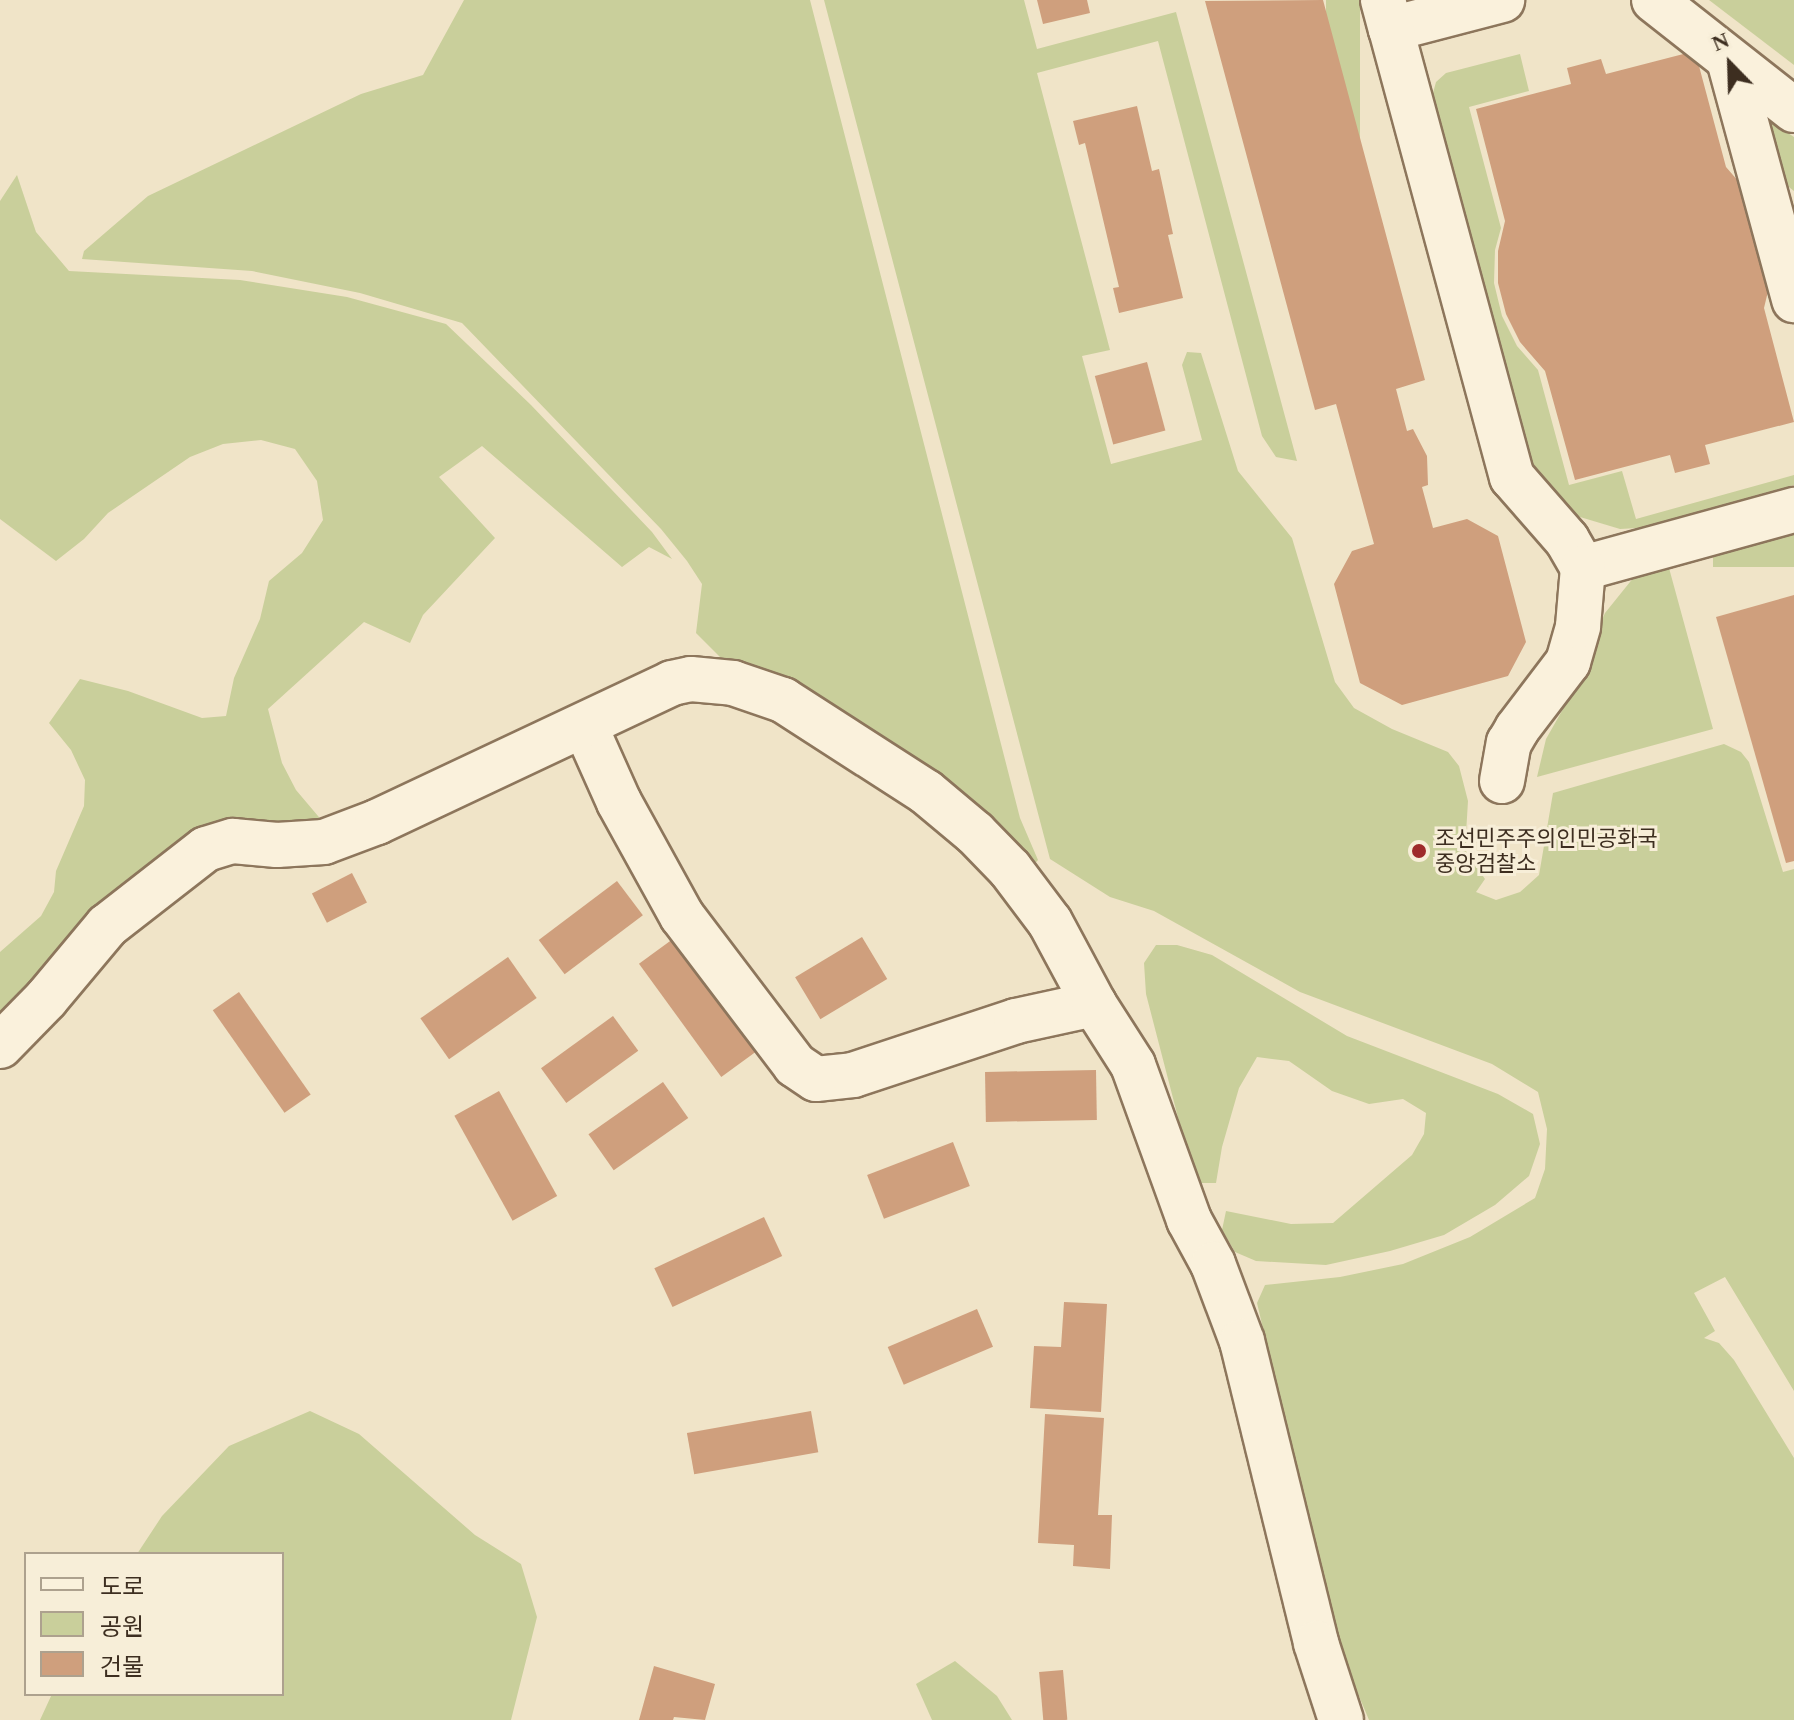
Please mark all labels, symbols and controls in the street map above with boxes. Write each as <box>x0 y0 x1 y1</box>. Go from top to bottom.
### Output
north arrow <box>1690 24 1770 104</box>
text: N <box>1708 27 1733 56</box>
place label: 조선민주주의인민공화국 중앙검찰소 <box>1435 825 1658 876</box>
marker: 조선민주주의인민공화국 중앙검찰소 <box>1410 842 1428 860</box>
legend <box>24 1552 284 1696</box>
text: 도로 <box>100 1574 144 1600</box>
text: 공원 <box>100 1614 144 1640</box>
text: 건물 <box>100 1654 144 1680</box>

